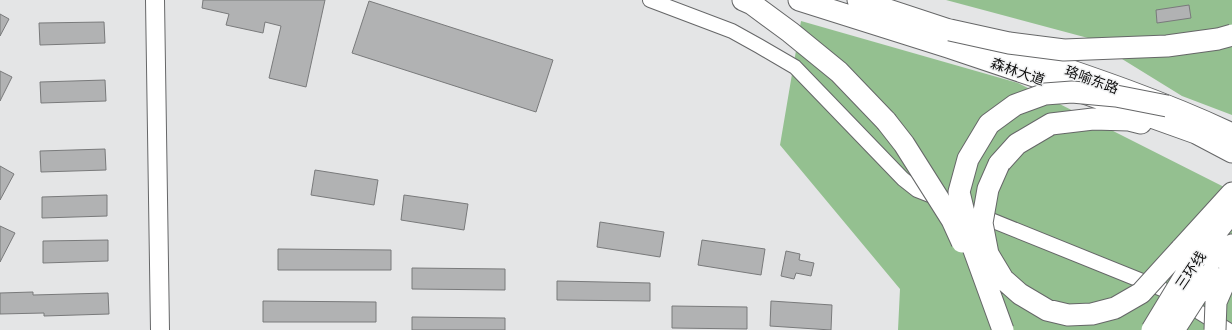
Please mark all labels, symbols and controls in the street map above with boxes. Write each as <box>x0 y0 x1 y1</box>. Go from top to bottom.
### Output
street label: 森林大道 <box>988 53 1048 89</box>
street label: 珞喻东路 <box>1062 60 1122 98</box>
street label: 三环线 <box>1170 247 1210 293</box>

